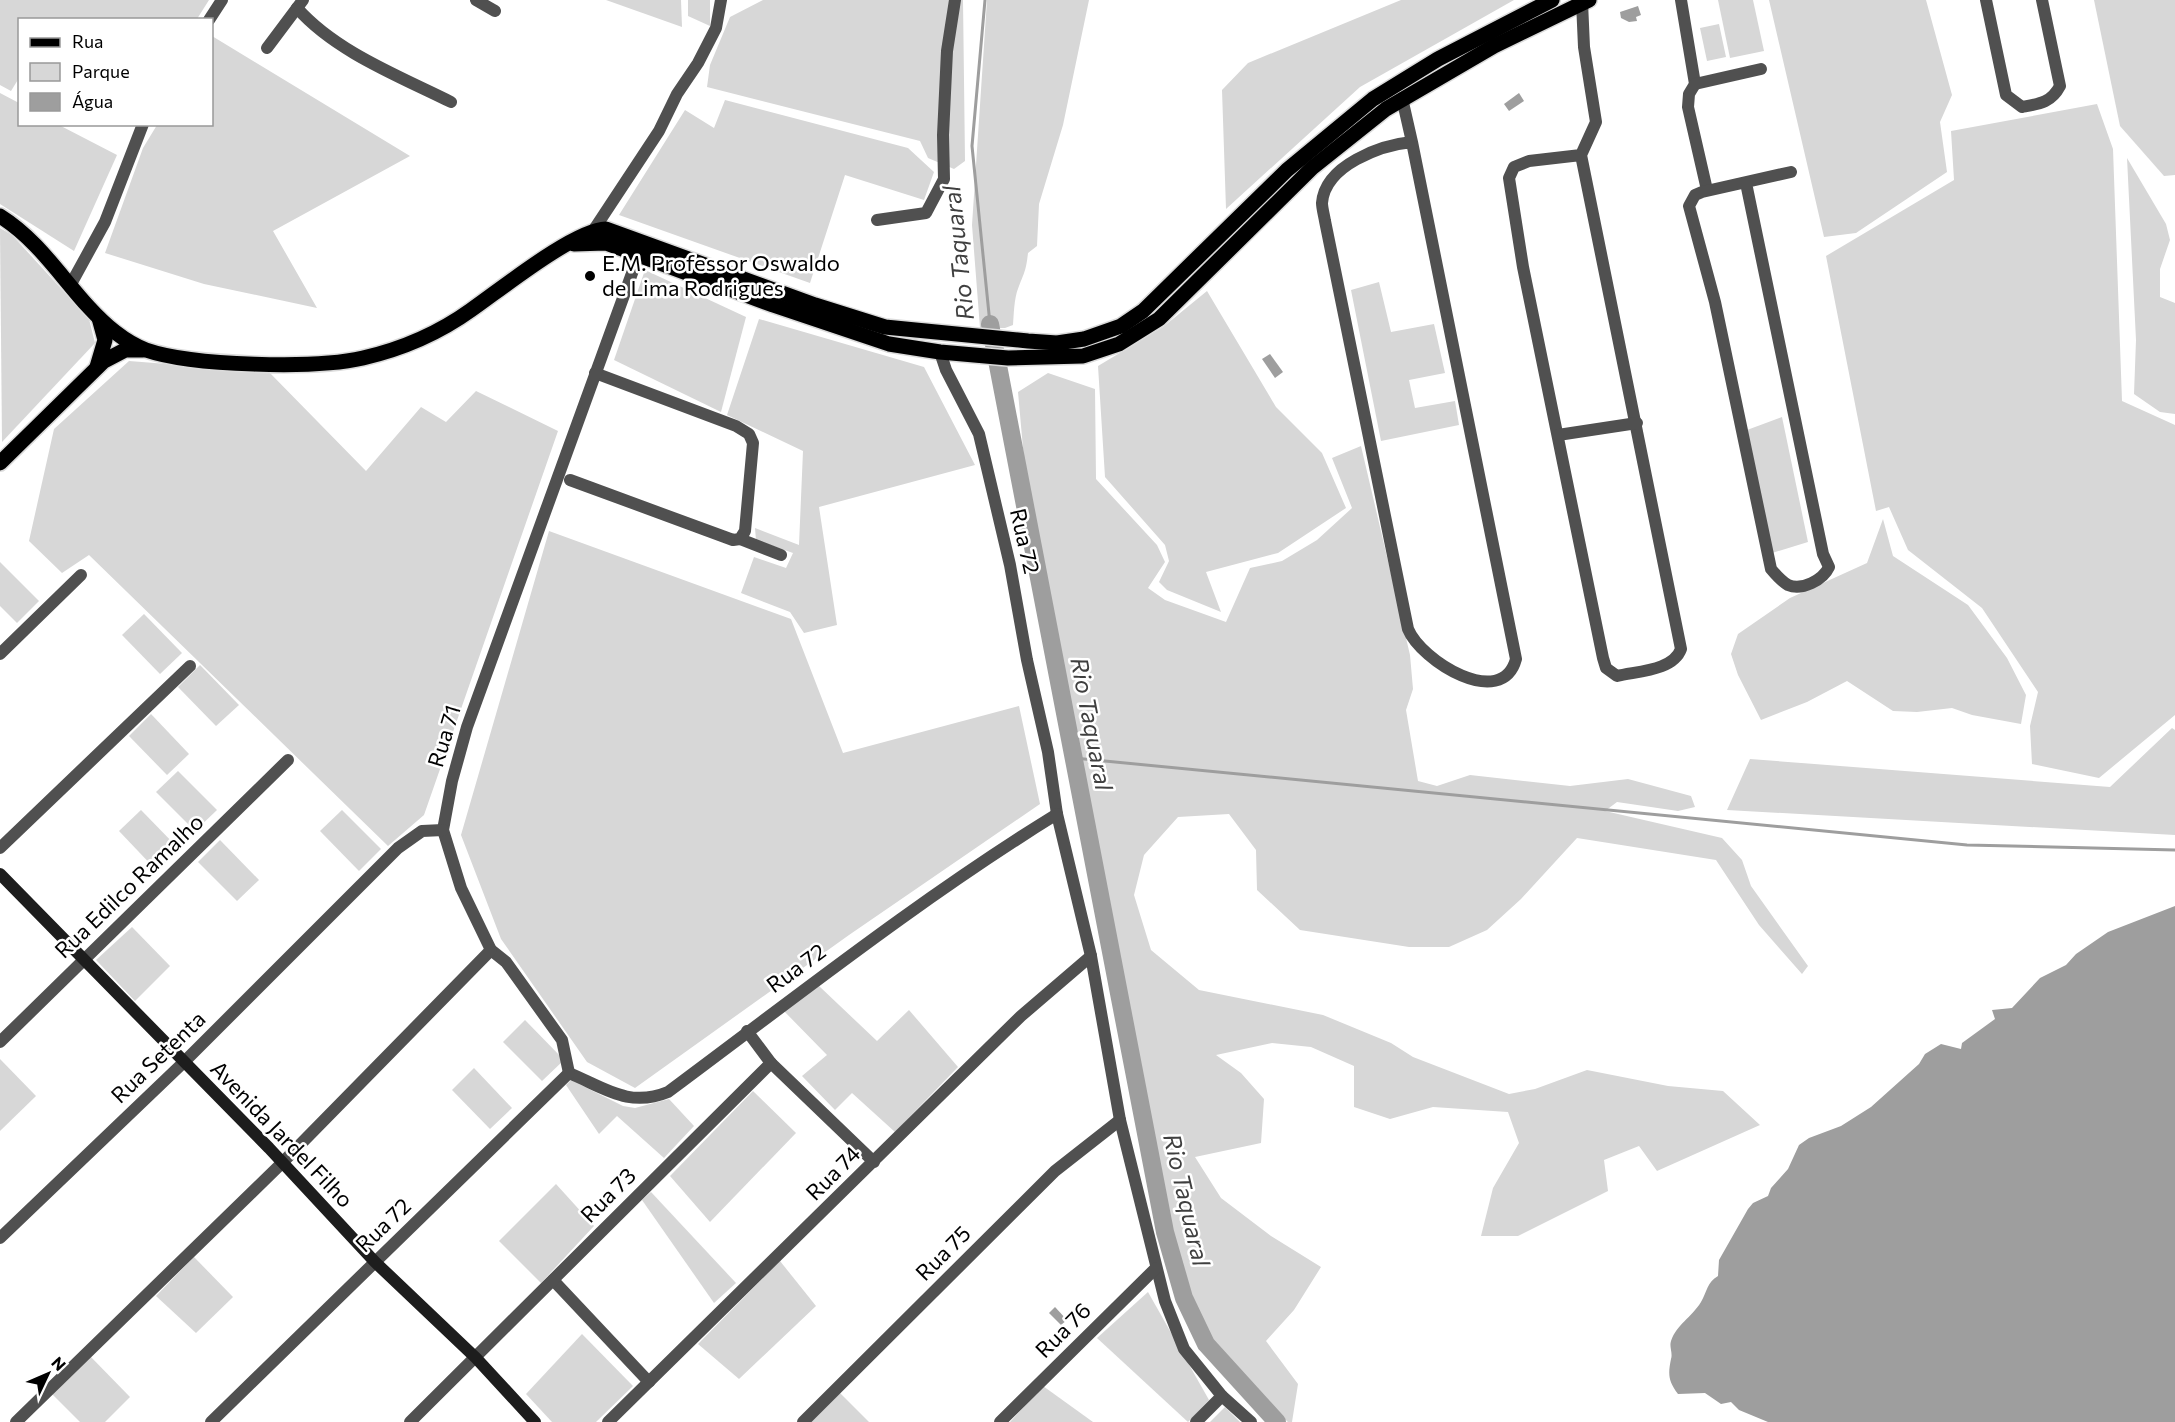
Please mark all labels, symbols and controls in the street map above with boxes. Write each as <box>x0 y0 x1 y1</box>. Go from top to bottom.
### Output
legend <box>18 18 213 126</box>
text: Rua <box>72 30 103 52</box>
text: Parque <box>72 60 130 82</box>
text: Água <box>72 90 113 112</box>
water label: Rio Taquaral <box>936 184 979 322</box>
place label: E.M. Professor Oswaldo de Lima Rodrigues <box>602 249 840 301</box>
marker: E.M. Professor Oswaldo de Lima Rodrigues <box>583 269 597 283</box>
street label: Rua 72 <box>1005 505 1046 576</box>
water label: Rio Taquaral <box>1065 655 1120 794</box>
street label: Rua 71 <box>421 701 466 770</box>
street label: Rua Edilco Ramalho <box>49 808 209 963</box>
street label: Rua 72 <box>761 937 831 998</box>
street label: Rua Setenta <box>105 1005 210 1108</box>
street label: Avenida Jardel Filho <box>205 1055 359 1213</box>
water label: Rio Taquaral <box>1158 1131 1217 1270</box>
street label: Rua 74 <box>800 1140 866 1206</box>
street label: Rua 73 <box>574 1161 641 1228</box>
street label: Rua 72 <box>349 1192 416 1257</box>
street label: Rua 75 <box>909 1219 976 1286</box>
street label: Rua 76 <box>1029 1296 1096 1363</box>
north arrow <box>18 1344 78 1404</box>
text: N <box>48 1352 70 1374</box>

